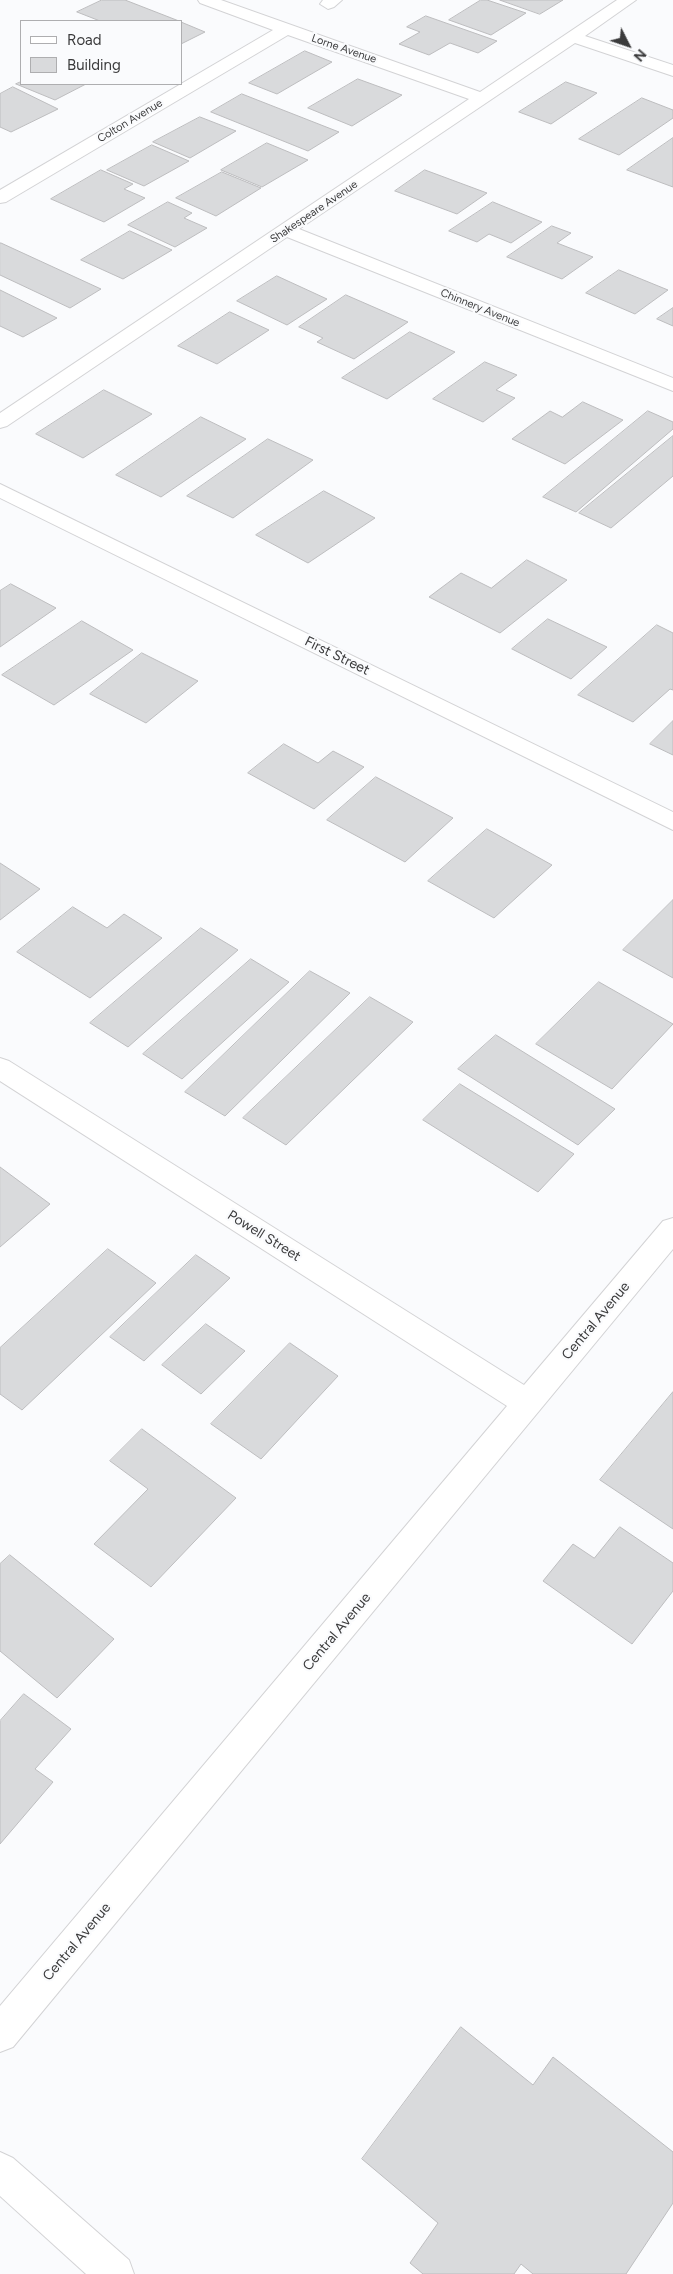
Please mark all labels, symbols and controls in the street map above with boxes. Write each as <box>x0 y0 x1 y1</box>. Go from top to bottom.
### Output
legend <box>20 20 182 85</box>
north arrow <box>603 20 653 70</box>
text: Road <box>67 31 102 49</box>
street label: Lorne Avenue <box>310 32 378 66</box>
text: N <box>630 46 650 65</box>
text: Building <box>67 56 121 74</box>
street label: Colton Avenue <box>95 96 165 146</box>
street label: Shakespeare Avenue <box>268 178 360 246</box>
street label: Chinnery Avenue <box>438 286 522 330</box>
street label: First Street <box>302 633 372 679</box>
street label: Powell Street <box>224 1207 304 1265</box>
street label: Central Avenue <box>559 1279 633 1363</box>
street label: Central Avenue <box>300 1590 374 1674</box>
street label: Central Avenue <box>40 1900 114 1984</box>

